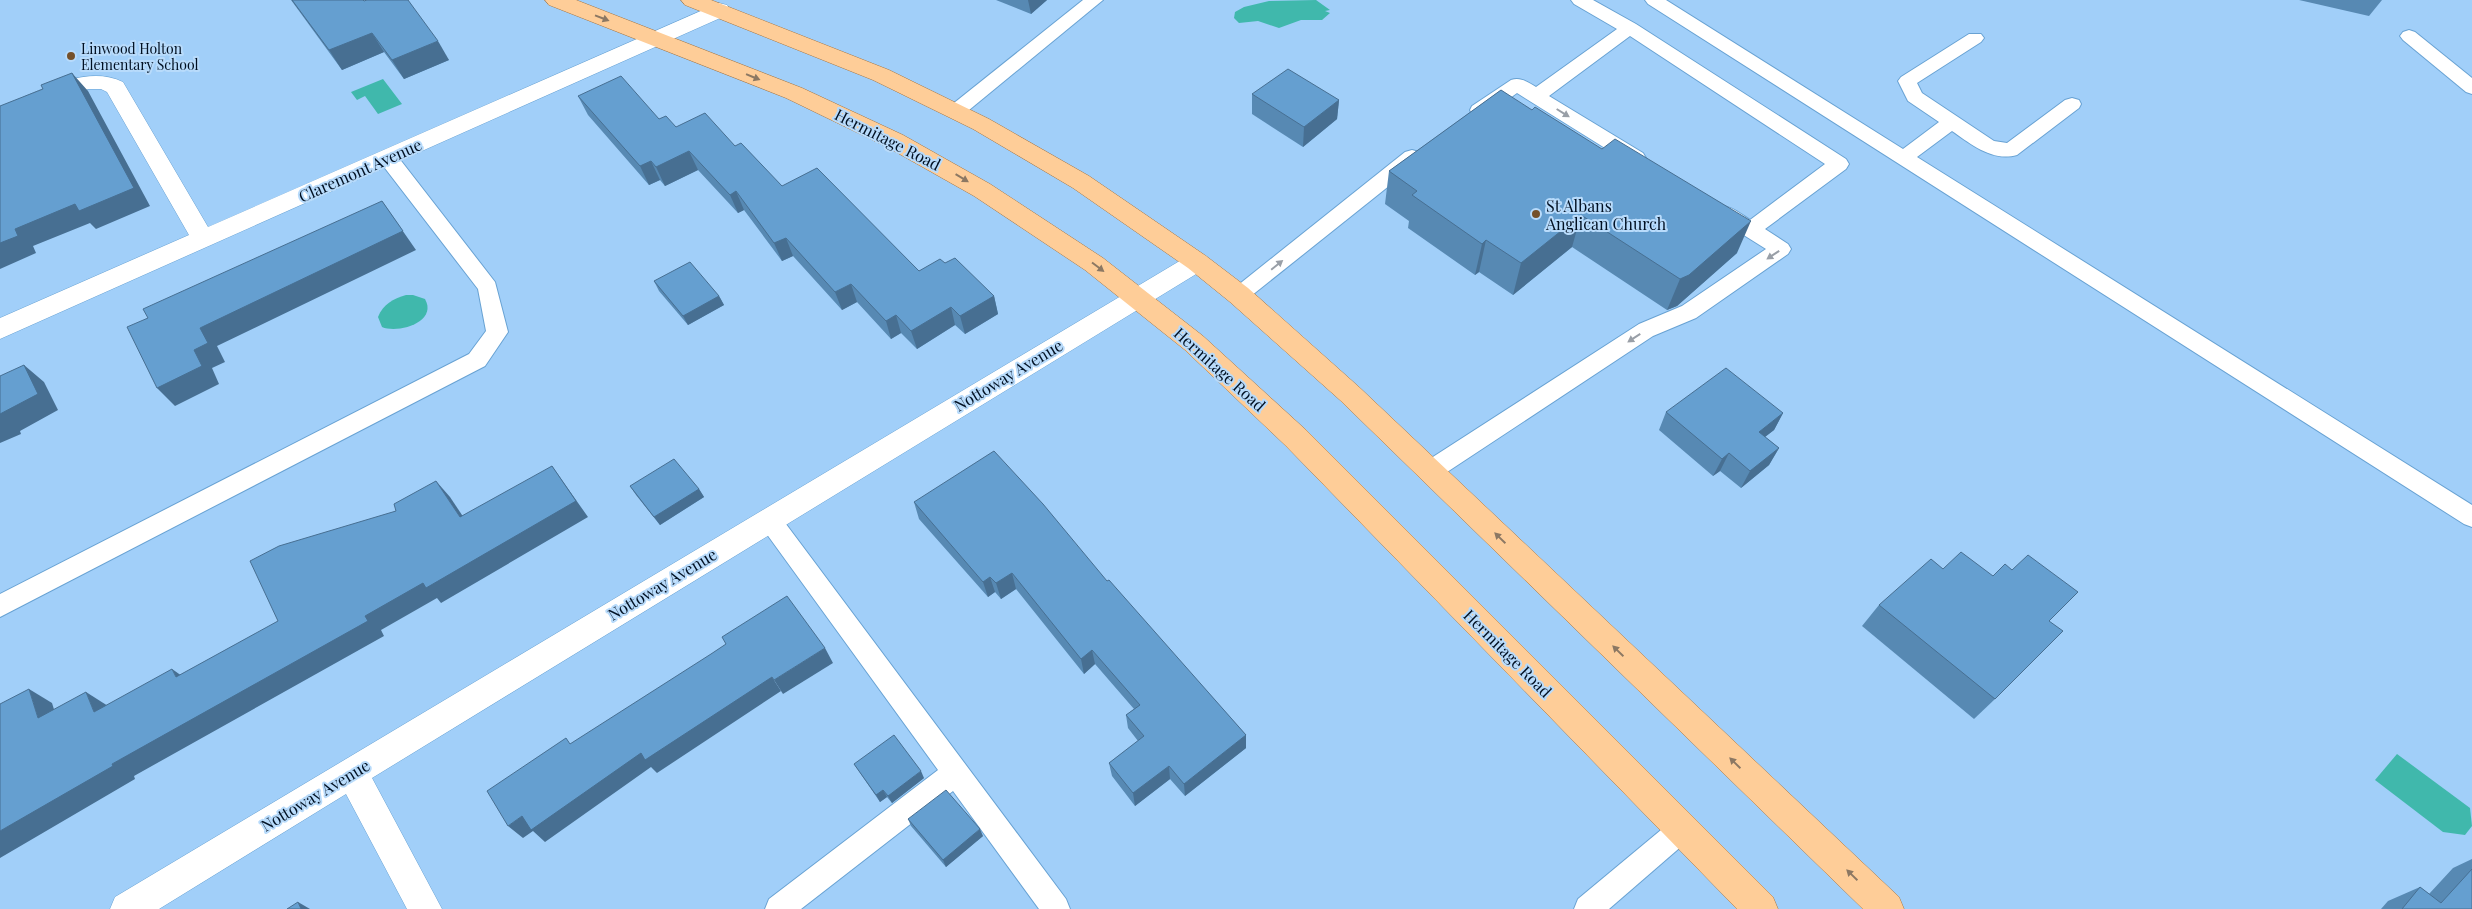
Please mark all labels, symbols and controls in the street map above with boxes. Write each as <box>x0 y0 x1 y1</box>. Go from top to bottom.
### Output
one-way arrow <box>595 14 610 22</box>
place label: Linwood Holton Elementary School <box>81 39 199 74</box>
marker: Linwood Holton Elementary School <box>65 50 77 62</box>
one-way arrow <box>746 73 761 81</box>
street label: Hermitage Road <box>831 103 945 175</box>
one-way arrow <box>1557 109 1570 118</box>
street label: Claremont Avenue <box>295 133 425 207</box>
one-way arrow <box>956 173 969 182</box>
place label: St Albans Anglican Church <box>1545 195 1667 234</box>
marker: St Albans Anglican Church <box>1530 208 1542 220</box>
one-way arrow <box>1766 250 1780 260</box>
one-way arrow <box>1270 259 1283 270</box>
one-way arrow <box>1091 262 1104 273</box>
street label: Hermitage Road <box>1170 322 1270 416</box>
one-way arrow <box>1627 333 1641 343</box>
street label: Nottoway Avenue <box>950 334 1066 416</box>
one-way arrow <box>1494 532 1506 544</box>
street label: Nottoway Avenue <box>604 543 720 625</box>
street label: Hermitage Road <box>1459 604 1557 702</box>
one-way arrow <box>1612 645 1624 657</box>
street label: Nottoway Avenue <box>257 754 373 836</box>
one-way arrow <box>1729 757 1741 769</box>
one-way arrow <box>1847 869 1859 881</box>

